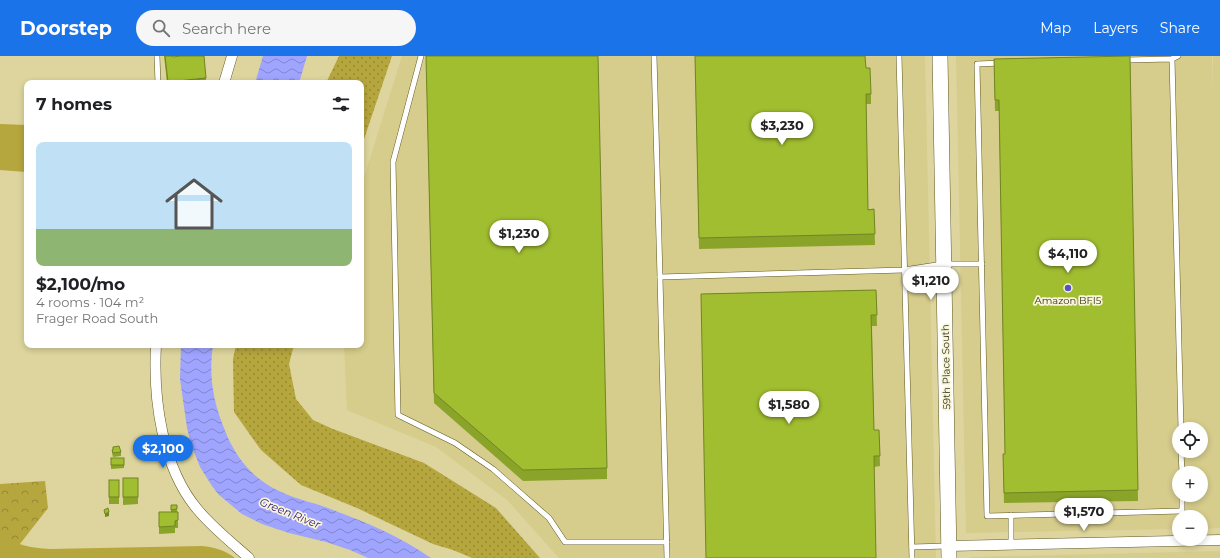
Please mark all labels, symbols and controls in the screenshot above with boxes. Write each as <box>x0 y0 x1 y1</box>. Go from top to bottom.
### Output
search box <box>136 10 416 46</box>
text: Doorstep <box>20 17 112 40</box>
icon: search <box>150 17 172 39</box>
text: Search here <box>182 19 271 38</box>
text: Map <box>1040 19 1071 37</box>
text: Layers <box>1093 19 1138 37</box>
text: Share <box>1160 19 1200 37</box>
icon: filters <box>330 93 352 115</box>
text: 7 homes <box>36 94 112 114</box>
pin: $3,230 <box>749 112 815 146</box>
text: $3,230 <box>760 117 804 133</box>
icon: home <box>158 168 230 240</box>
pin: $1,230 <box>486 220 552 254</box>
text: $1,230 <box>499 225 540 241</box>
pin: $4,110 <box>1035 240 1101 274</box>
text: $4,110 <box>1048 245 1088 261</box>
pin: $1,210 <box>898 267 964 301</box>
text: $1,210 <box>912 272 950 288</box>
text: $2,100/mo <box>36 274 125 294</box>
marker: Amazon BFI5 <box>1063 283 1073 293</box>
text: 4 rooms · 104 m² <box>36 294 144 310</box>
place label: Amazon BFI5 <box>1035 294 1102 307</box>
text: Frager Road South <box>36 310 158 326</box>
street label: 59th Place South <box>939 324 953 410</box>
pin: $1,580 <box>756 391 822 425</box>
text: $1,580 <box>768 396 810 412</box>
map controls <box>1172 422 1208 546</box>
button: locate <box>1172 422 1208 458</box>
pin: $2,100 <box>130 435 196 469</box>
text: $2,100 <box>142 440 184 456</box>
button: + <box>1172 466 1208 502</box>
water label: Green River <box>258 494 323 532</box>
pin: $1,570 <box>1051 498 1117 532</box>
text: $1,570 <box>1064 503 1104 519</box>
button: − <box>1172 510 1208 546</box>

